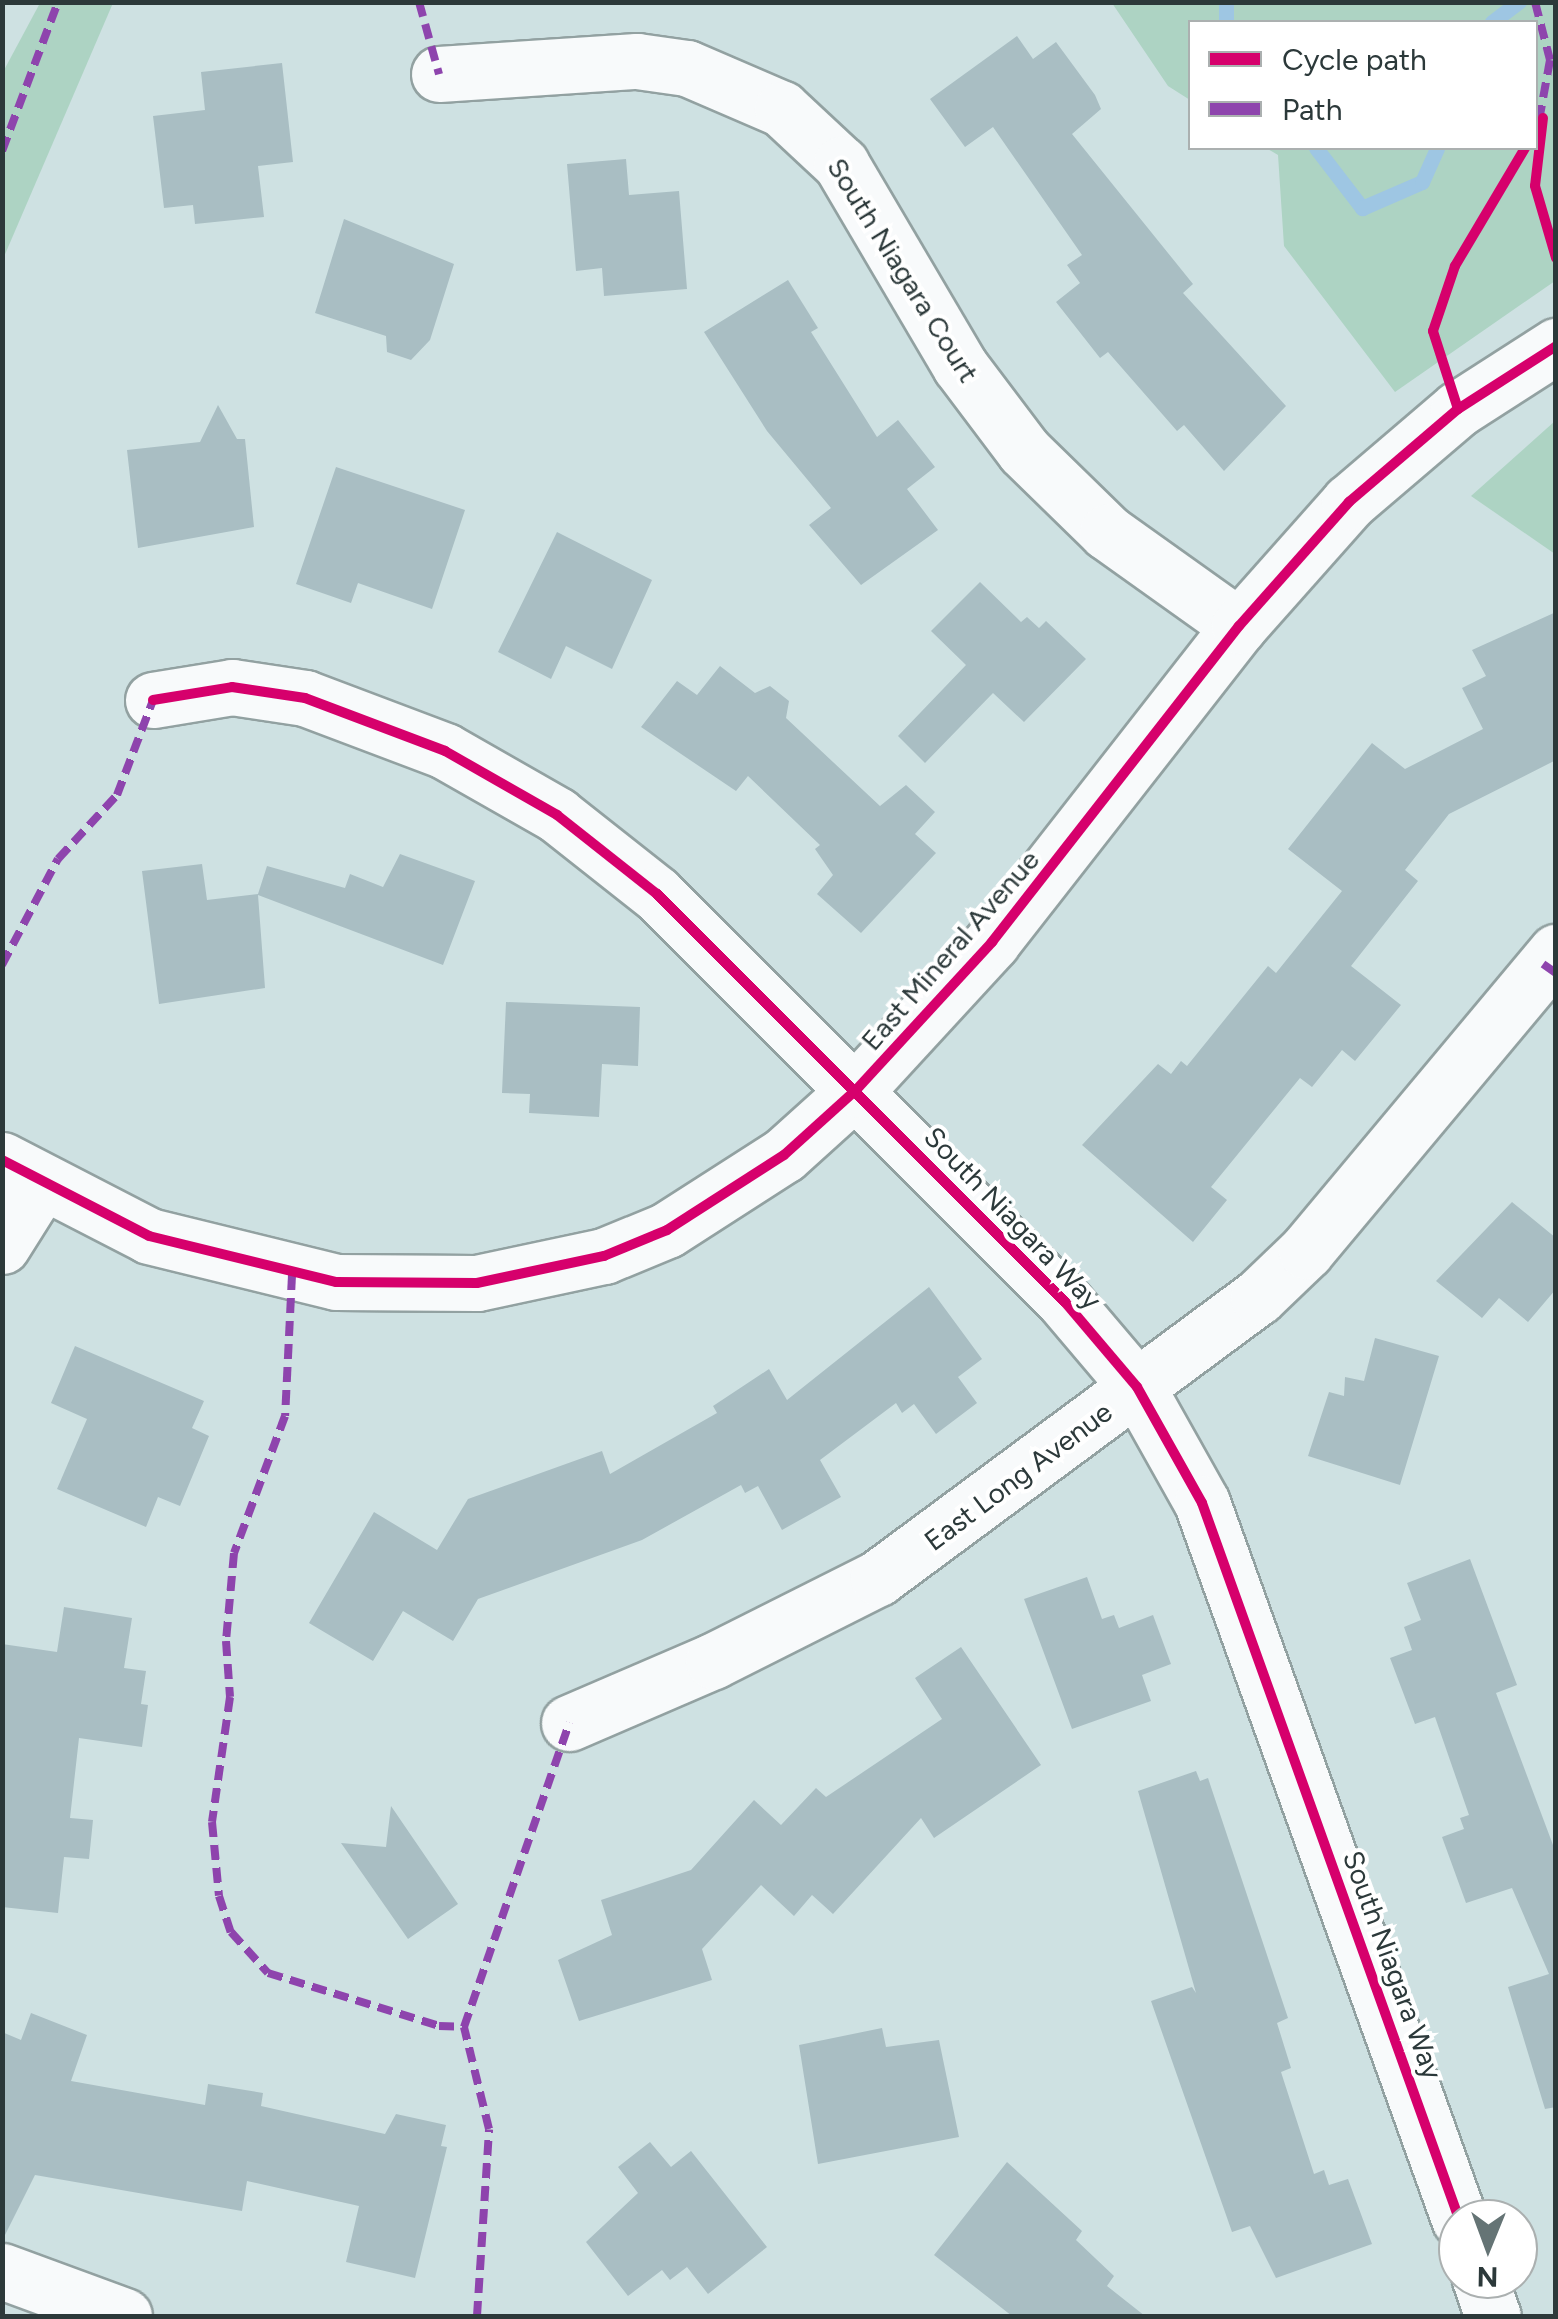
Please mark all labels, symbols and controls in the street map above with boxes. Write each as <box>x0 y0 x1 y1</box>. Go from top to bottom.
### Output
legend <box>1188 20 1538 150</box>
text: Cycle path <box>1282 41 1427 78</box>
text: Path <box>1282 91 1342 128</box>
street label: South Niagara Court <box>820 152 986 388</box>
street label: East Mineral Avenue <box>854 843 1046 1057</box>
street label: South Niagara Way <box>917 1120 1109 1316</box>
street label: East Long Avenue <box>918 1395 1118 1557</box>
street label: South Niagara Way <box>1336 1846 1450 2084</box>
north arrow <box>1438 2199 1538 2299</box>
text: N <box>1476 2260 1499 2294</box>

